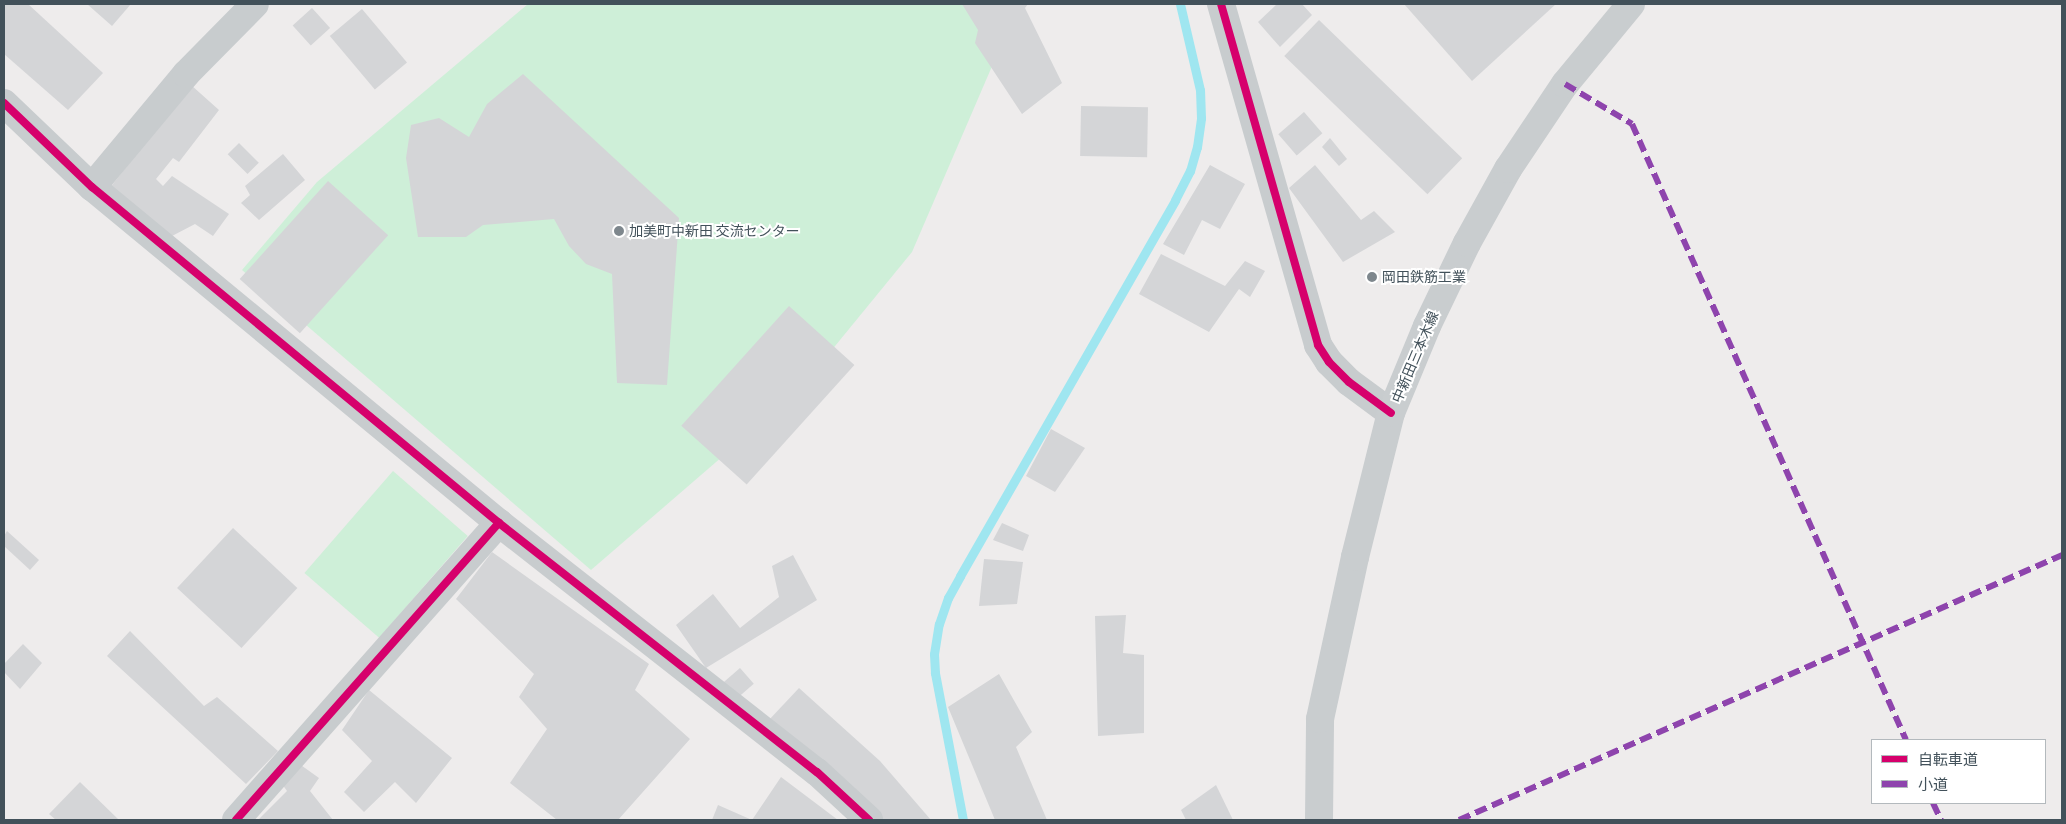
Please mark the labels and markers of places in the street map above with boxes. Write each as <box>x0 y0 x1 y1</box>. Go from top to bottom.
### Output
place label: 加美町中新田 交流センター <box>629 223 800 239</box>
marker: 加美町中新田 交流センター <box>613 225 625 237</box>
place label: 岡田鉄筋工業 <box>1382 269 1466 285</box>
marker: 岡田鉄筋工業 <box>1366 271 1378 283</box>

